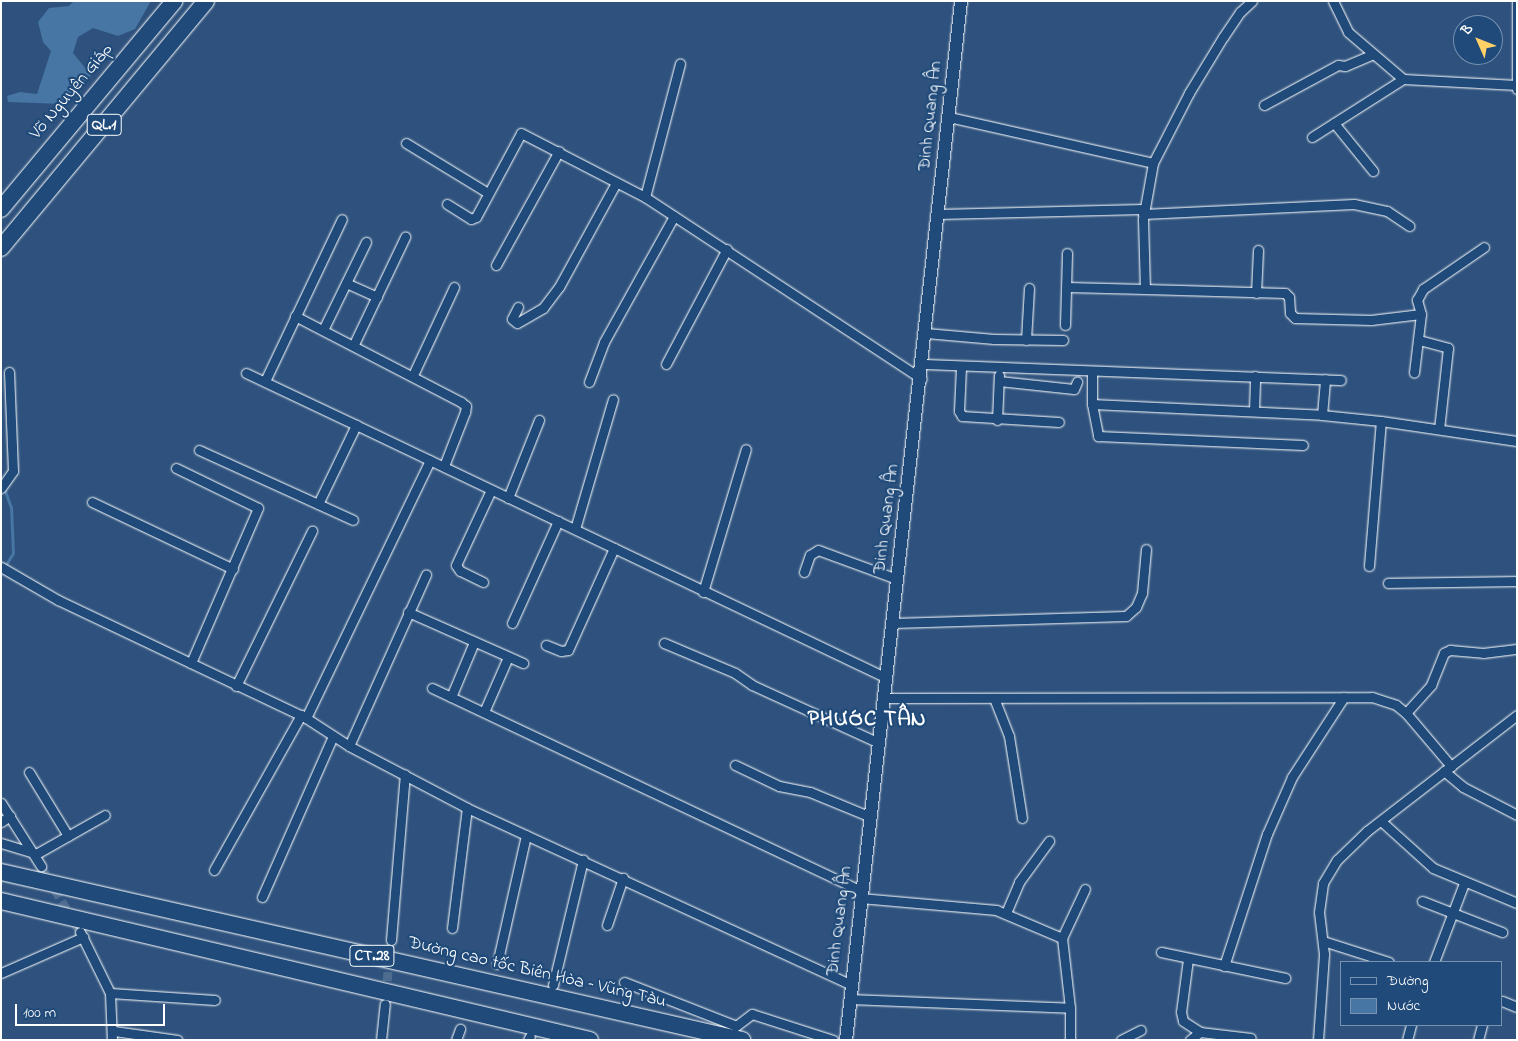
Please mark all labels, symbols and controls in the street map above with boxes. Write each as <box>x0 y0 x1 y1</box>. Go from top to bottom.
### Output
north arrow <box>1453 15 1503 65</box>
text: B <box>1457 19 1478 41</box>
street label: Võ Nguyên Giáp <box>26 40 118 144</box>
street label: Đinh Quang Ân <box>914 60 948 172</box>
road number: QL.1 <box>86 112 122 138</box>
street label: Đinh Quang Ân <box>870 463 904 575</box>
district label: PHƯỚC TÂN <box>806 708 928 734</box>
street label: Đinh Quang Ân <box>823 865 857 977</box>
street label: Đường cao tốc Biên Hòa – Vũng Tàu <box>406 933 668 1013</box>
road number: CT.28 <box>348 942 396 969</box>
legend <box>1340 961 1503 1026</box>
text: Đường <box>1387 970 1429 992</box>
scale bar <box>18 994 168 1026</box>
text: Nước <box>1387 995 1420 1017</box>
text: 100 m <box>23 1002 56 1024</box>

